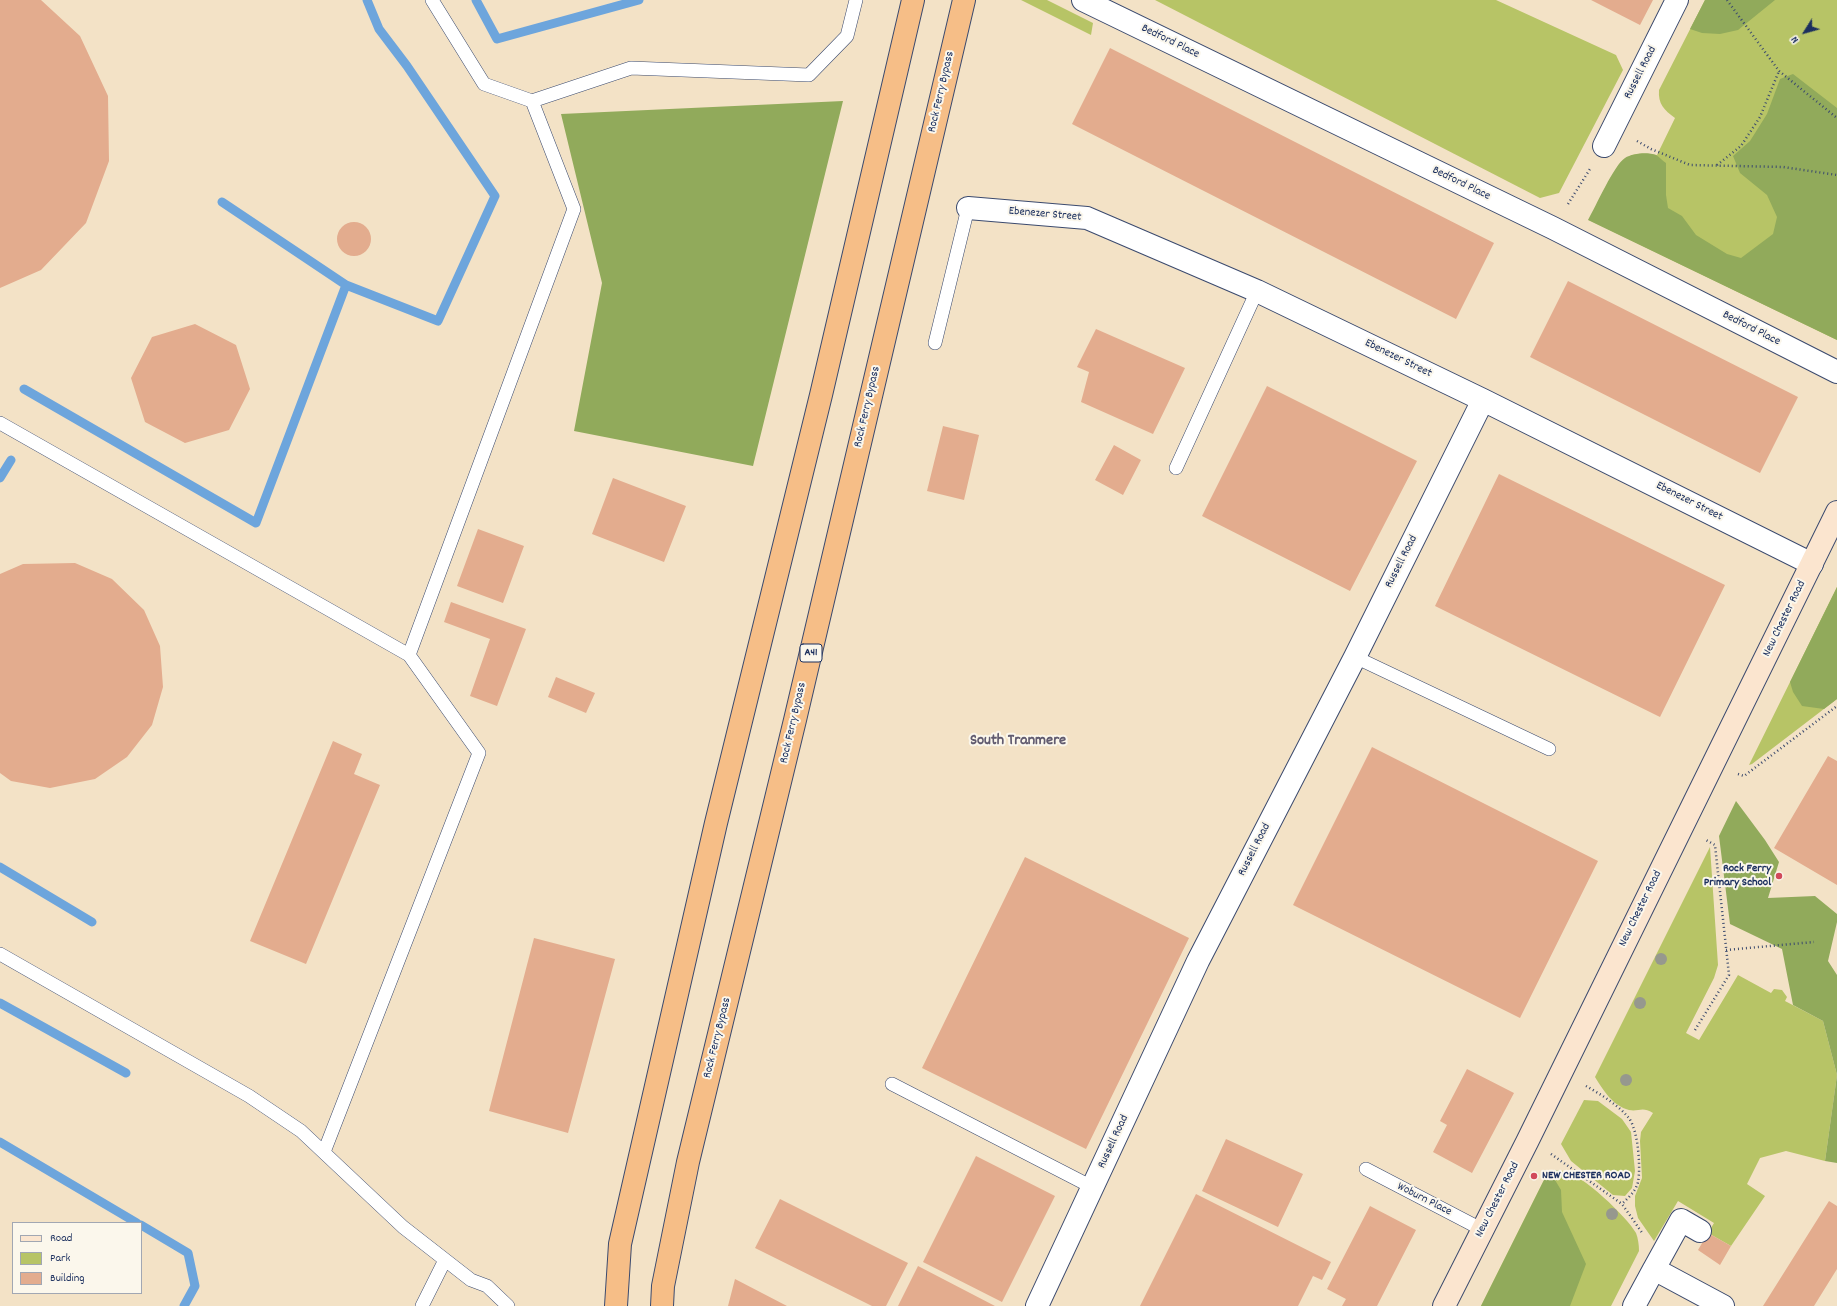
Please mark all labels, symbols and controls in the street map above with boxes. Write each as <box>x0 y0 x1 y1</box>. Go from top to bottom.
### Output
north arrow <box>1785 12 1825 52</box>
street label: Bedford Place <box>1139 22 1201 62</box>
text: N <box>1787 32 1803 46</box>
street label: Russell Road <box>1622 44 1660 102</box>
street label: Rock Ferry Bypass <box>926 50 958 134</box>
street label: Bedford Place <box>1430 164 1492 204</box>
street label: Ebenezer Street <box>1008 205 1082 225</box>
street label: Bedford Place <box>1720 308 1782 350</box>
street label: Ebenezer Street <box>1362 337 1434 381</box>
street label: Rock Ferry Bypass <box>852 365 884 449</box>
street label: Ebenezer Street <box>1653 479 1725 525</box>
street label: Russell Road <box>1383 533 1421 591</box>
street label: New Chester Road <box>1760 579 1810 659</box>
road number: A41 <box>800 644 822 662</box>
street label: Rock Ferry Bypass <box>778 681 810 765</box>
district label: South Tranmere <box>970 732 1066 752</box>
street label: Russell Road <box>1236 821 1274 879</box>
place label: Rock Ferry Primary School <box>1704 862 1771 890</box>
street label: New Chester Road <box>1616 869 1666 949</box>
marker: Rock Ferry Primary School <box>1774 871 1784 881</box>
street label: Rock Ferry Bypass <box>701 996 735 1080</box>
street label: Russell Road <box>1095 1113 1133 1171</box>
street label: New Chester Road <box>1473 1160 1523 1240</box>
place label: NEW CHESTER ROAD <box>1542 1169 1630 1183</box>
marker: NEW CHESTER ROAD <box>1529 1171 1539 1181</box>
street label: Woburn Place <box>1394 1180 1454 1220</box>
legend <box>12 1222 142 1294</box>
text: Road <box>50 1230 72 1247</box>
text: Park <box>50 1250 70 1267</box>
text: Building <box>50 1270 85 1287</box>

